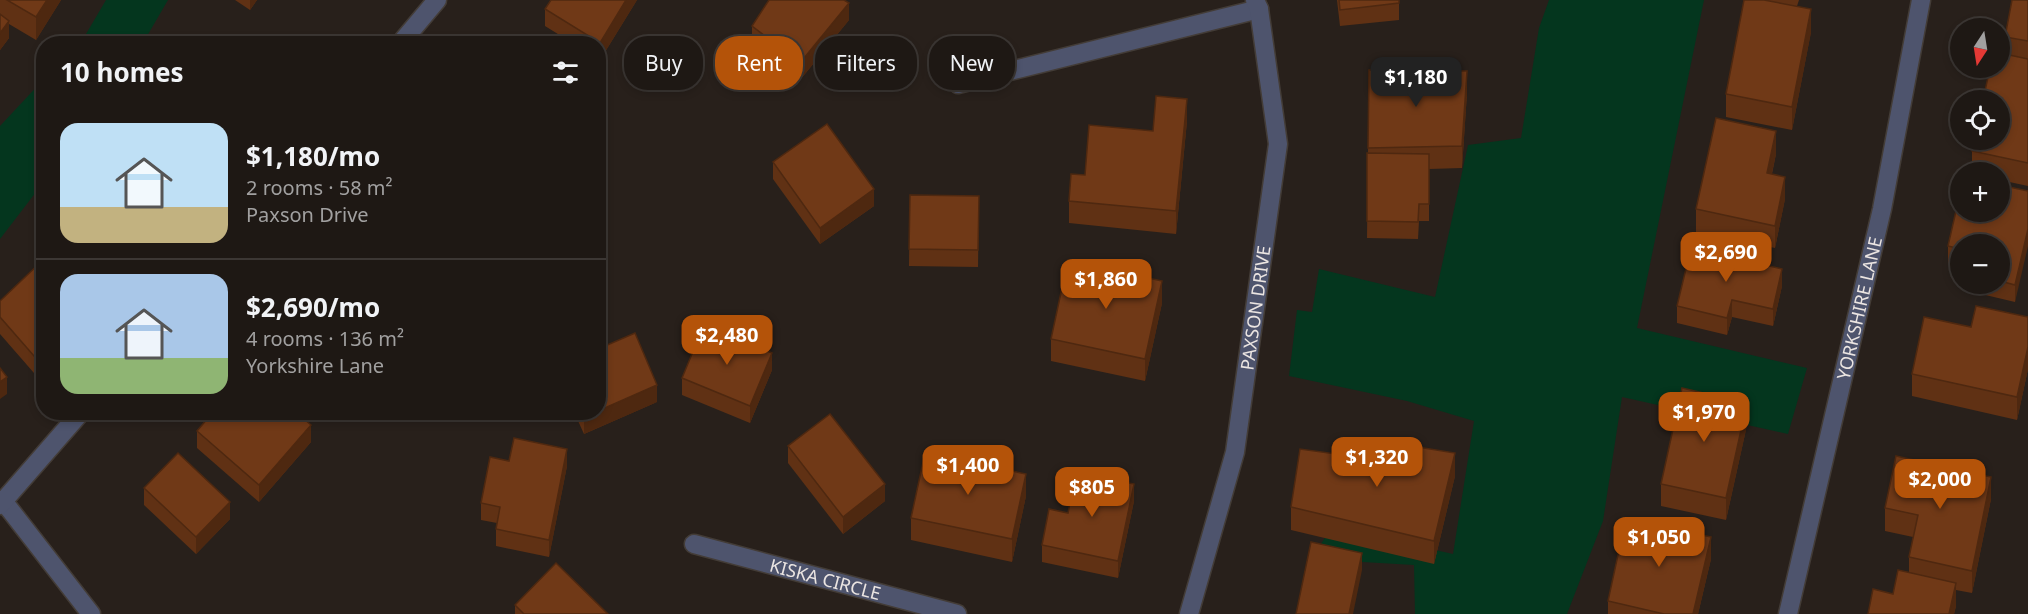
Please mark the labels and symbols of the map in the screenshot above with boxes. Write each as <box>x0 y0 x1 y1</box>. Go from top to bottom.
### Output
north arrow <box>1950 18 2010 78</box>
pin: $1,180 <box>1367 57 1465 108</box>
pin: $2,690 <box>1677 232 1775 283</box>
street label: YORKSHIRE LANE <box>1831 234 1887 382</box>
street label: PAXSON DRIVE <box>1235 244 1276 372</box>
pin: $1,860 <box>1057 259 1155 310</box>
pin: $2,480 <box>678 315 776 366</box>
pin: $1,970 <box>1655 392 1753 443</box>
pin: $1,320 <box>1328 437 1426 488</box>
pin: $1,400 <box>919 445 1017 496</box>
pin: $2,000 <box>1891 459 1989 510</box>
pin: $805 <box>1056 467 1128 518</box>
pin: $1,050 <box>1610 517 1708 568</box>
street label: KISKA CIRCLE <box>767 553 884 605</box>

